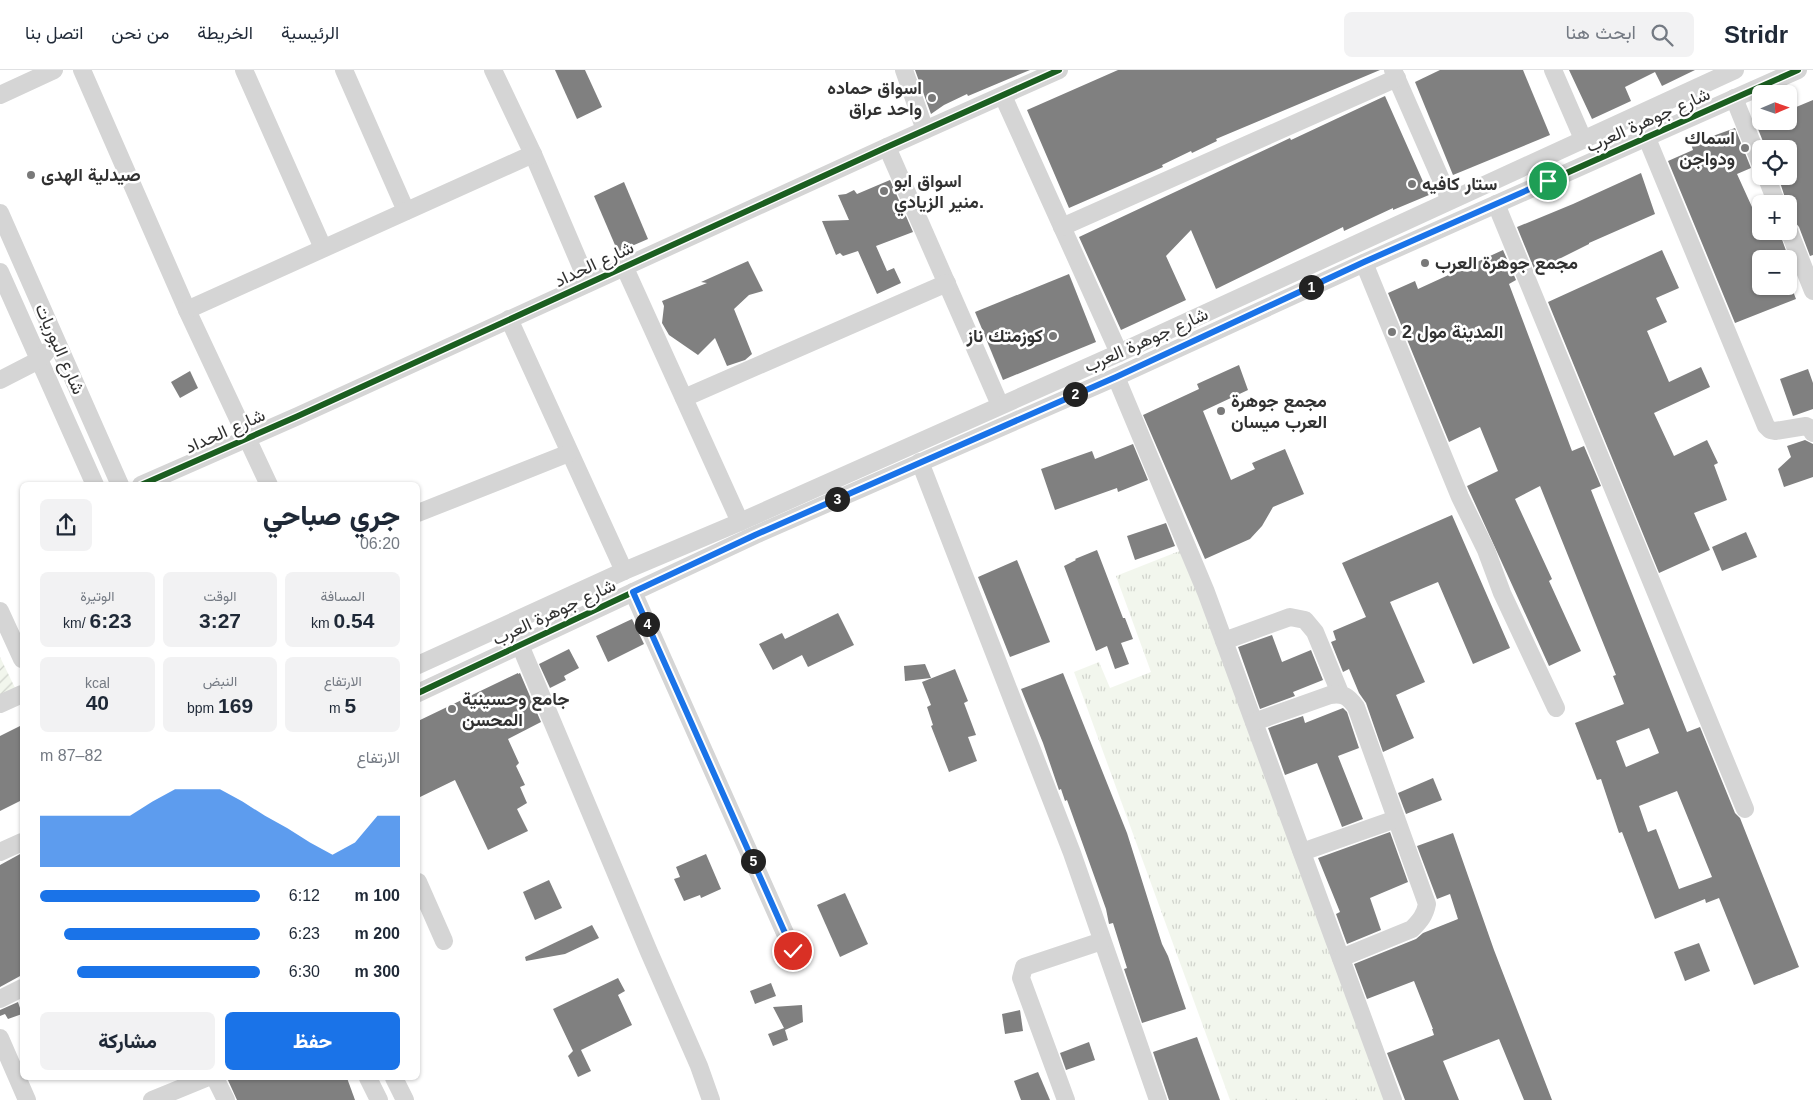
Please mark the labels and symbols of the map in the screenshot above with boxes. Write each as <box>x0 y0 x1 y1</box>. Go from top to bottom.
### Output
place label: اسواق حماده واحد عراق <box>827 78 922 120</box>
street label: شارع جوهرة العرب <box>1583 84 1714 158</box>
north arrow <box>1752 85 1798 130</box>
marker: اسواق حماده واحد عراق <box>926 92 938 104</box>
place label: اسماك ودواجن <box>1679 128 1735 170</box>
marker: اسماك ودواجن <box>1739 142 1751 154</box>
pin <box>1527 160 1569 202</box>
place label: صيدلية الهدى <box>41 165 141 186</box>
marker: صيدلية الهدى <box>25 169 37 181</box>
place label: اسواق ابو منير الزيادي. <box>894 171 984 217</box>
place label: ستار كافيه <box>1422 174 1497 195</box>
marker: ستار كافيه <box>1406 178 1418 190</box>
marker: اسواق ابو منير الزيادي. <box>878 185 890 197</box>
street label: شارع الحداد <box>551 237 638 293</box>
place label: مجمع جوهرة العرب <box>1435 253 1578 275</box>
marker: مجمع جوهرة العرب <box>1419 257 1431 269</box>
pin: 1 <box>1298 274 1324 300</box>
street label: شارع البوريات <box>29 301 89 398</box>
street label: شارع جوهرة العرب <box>1081 304 1212 378</box>
place label: المدينة مول 2 <box>1402 322 1503 343</box>
place label: كوزمتك ناز <box>966 326 1043 347</box>
marker: المدينة مول 2 <box>1386 326 1398 338</box>
marker: كوزمتك ناز <box>1047 330 1059 342</box>
pin: 2 <box>1062 382 1088 406</box>
place label: مجمع جوهرة العرب ميسان <box>1231 391 1327 433</box>
street label: شارع الحداد <box>182 405 269 459</box>
marker: مجمع جوهرة العرب ميسان <box>1215 405 1227 417</box>
pin: 3 <box>824 486 850 512</box>
street label: شارع جوهرة العرب <box>489 575 620 651</box>
pin: 4 <box>634 612 660 636</box>
place label: جامع وحسينية المحسن <box>462 689 569 731</box>
marker: جامع وحسينية المحسن <box>446 703 458 715</box>
pin: 5 <box>740 848 766 874</box>
pin <box>772 930 814 972</box>

